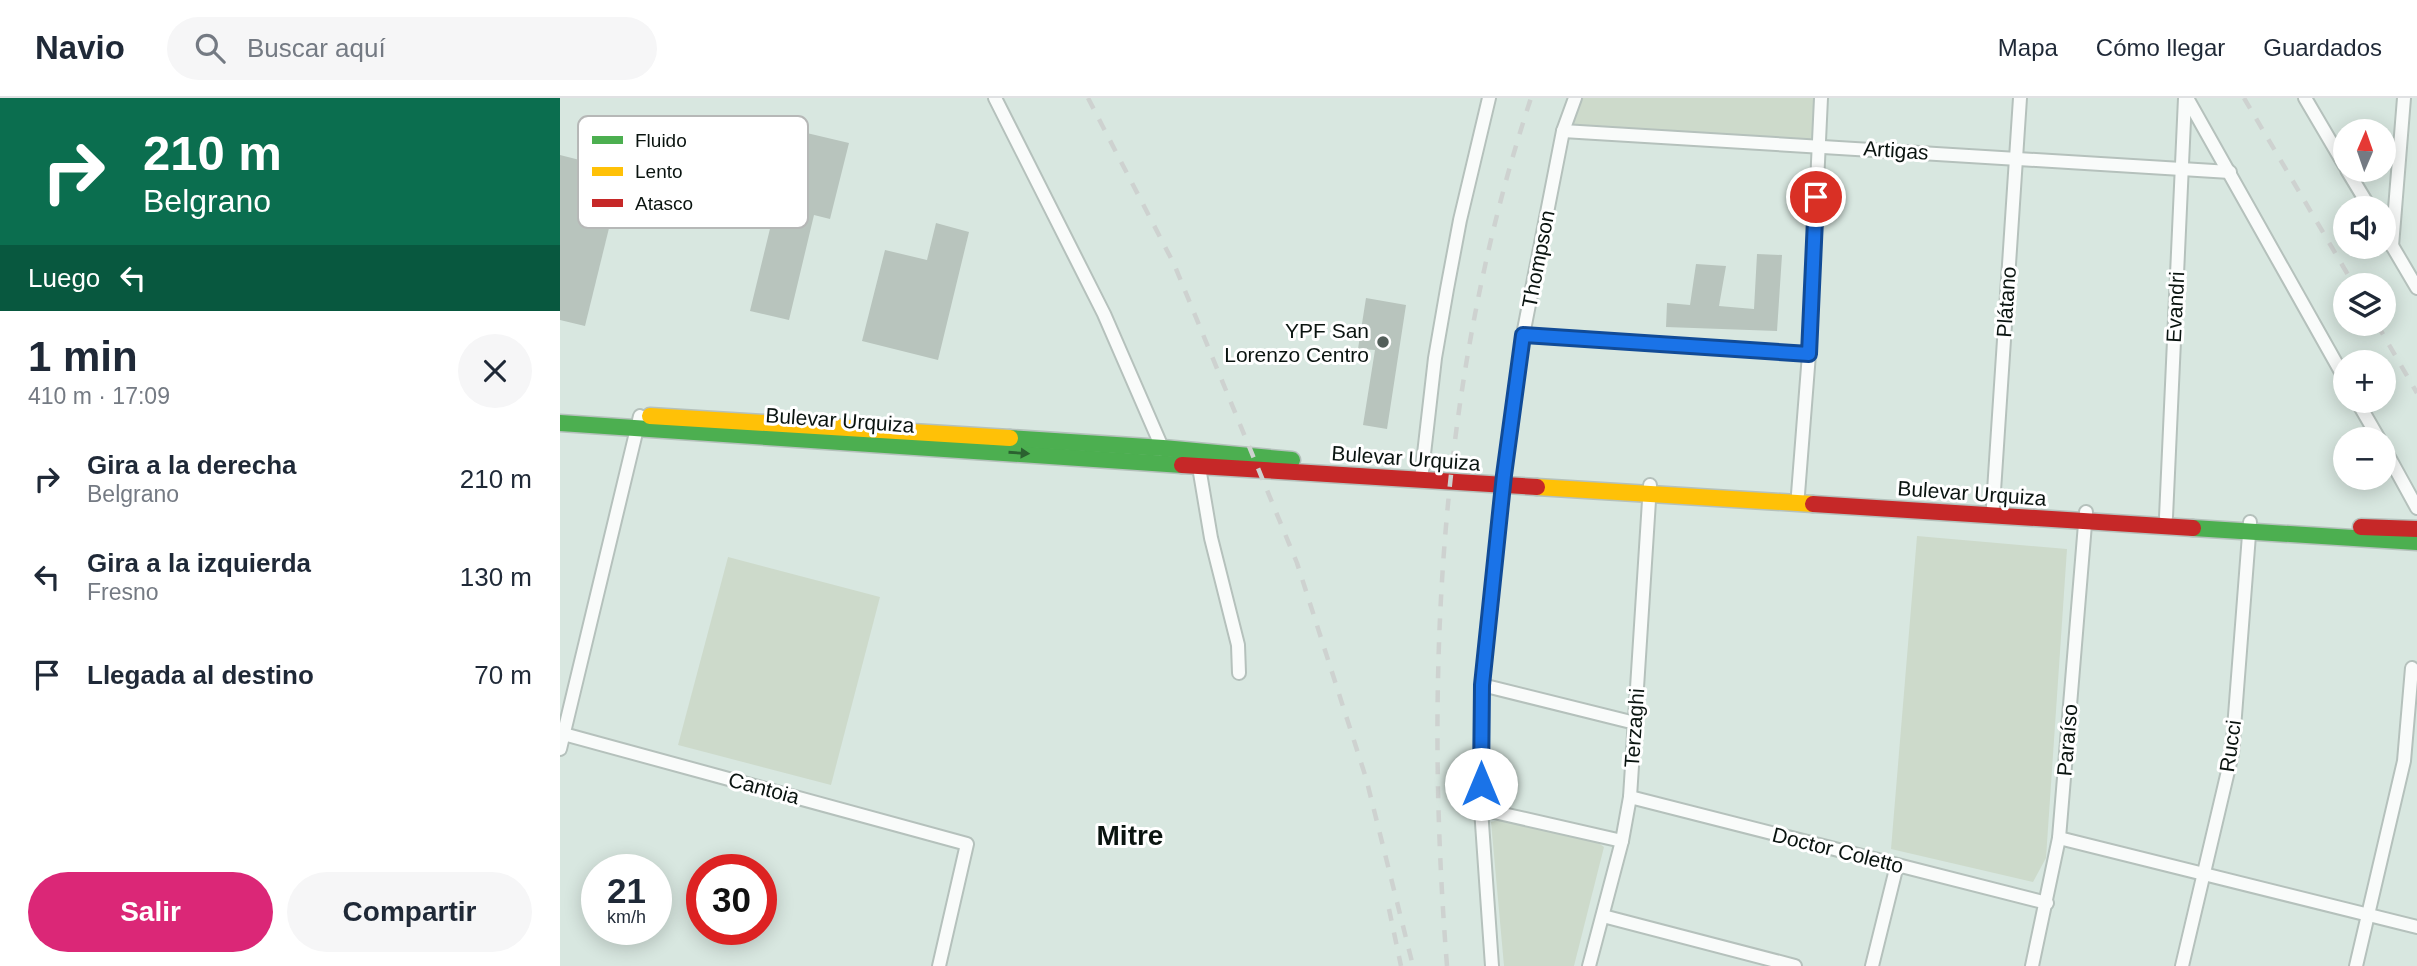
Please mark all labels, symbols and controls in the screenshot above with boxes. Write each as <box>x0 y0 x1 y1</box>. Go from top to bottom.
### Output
search box <box>167 17 657 80</box>
text: Navio <box>35 29 125 66</box>
icon: search <box>191 29 229 67</box>
text: Buscar aquí <box>247 33 386 63</box>
text: Mapa <box>1998 34 2058 61</box>
text: Cómo llegar <box>2096 34 2225 61</box>
text: Guardados <box>2263 34 2382 61</box>
legend <box>578 116 808 228</box>
north arrow <box>2333 119 2396 182</box>
map controls <box>2333 119 2396 490</box>
icon: right <box>28 126 119 217</box>
text: 210 m <box>143 126 282 180</box>
text: Fluido <box>635 130 687 151</box>
street label: Artigas <box>1863 136 1929 164</box>
text: Lento <box>635 161 683 182</box>
pin <box>1786 167 1846 227</box>
icon: arrive <box>1797 178 1835 216</box>
text: Belgrano <box>143 183 271 219</box>
text: Atasco <box>635 193 693 214</box>
button: sound <box>2333 196 2396 259</box>
street label: Thompson <box>1517 208 1559 310</box>
icon: left <box>114 259 152 297</box>
text: Luego <box>28 263 100 293</box>
street label: Plátano <box>1992 266 2020 338</box>
street label: Evandri <box>2162 271 2188 343</box>
button: layers <box>2333 273 2396 336</box>
place label: YPF San Lorenzo Centro <box>1224 319 1369 366</box>
text: 1 min <box>28 333 138 380</box>
button: close <box>458 334 532 408</box>
marker: YPF San Lorenzo Centro <box>1375 334 1391 350</box>
button: + <box>2333 350 2396 413</box>
text: 410 m · 17:09 <box>28 383 170 409</box>
street label: Bulevar Urquiza <box>765 403 916 437</box>
button: − <box>2333 427 2396 490</box>
street label: Bulevar Urquiza <box>1331 441 1482 475</box>
one-way arrow <box>1008 447 1030 458</box>
text: Gira a la derecha <box>87 450 297 480</box>
icon: right <box>28 460 66 498</box>
text: 210 m <box>460 464 532 494</box>
street label: Bulevar Urquiza <box>1897 476 2048 510</box>
text: Belgrano <box>87 481 179 507</box>
text: Gira a la izquierda <box>87 548 311 578</box>
icon: left <box>28 558 66 596</box>
text: 130 m <box>460 562 532 592</box>
text: Fresno <box>87 579 159 605</box>
icon: arrive <box>28 656 66 694</box>
text: Llegada al destino <box>87 660 314 690</box>
text: 70 m <box>474 660 532 690</box>
street label: Terzaghi <box>1620 688 1648 768</box>
street label: Paraíso <box>2052 703 2082 777</box>
street label: Rucci <box>2215 718 2245 774</box>
position arrow <box>1444 747 1518 821</box>
street label: Cantoia <box>726 768 802 809</box>
district label: Mitre <box>1097 820 1163 851</box>
street label: Doctor Coletto <box>1770 823 1906 877</box>
speed limit sign: 30 <box>686 854 777 945</box>
text: 21 <box>607 871 646 910</box>
button: Salir <box>28 872 273 952</box>
button: Compartir <box>287 872 532 952</box>
text: km/h <box>607 907 646 927</box>

